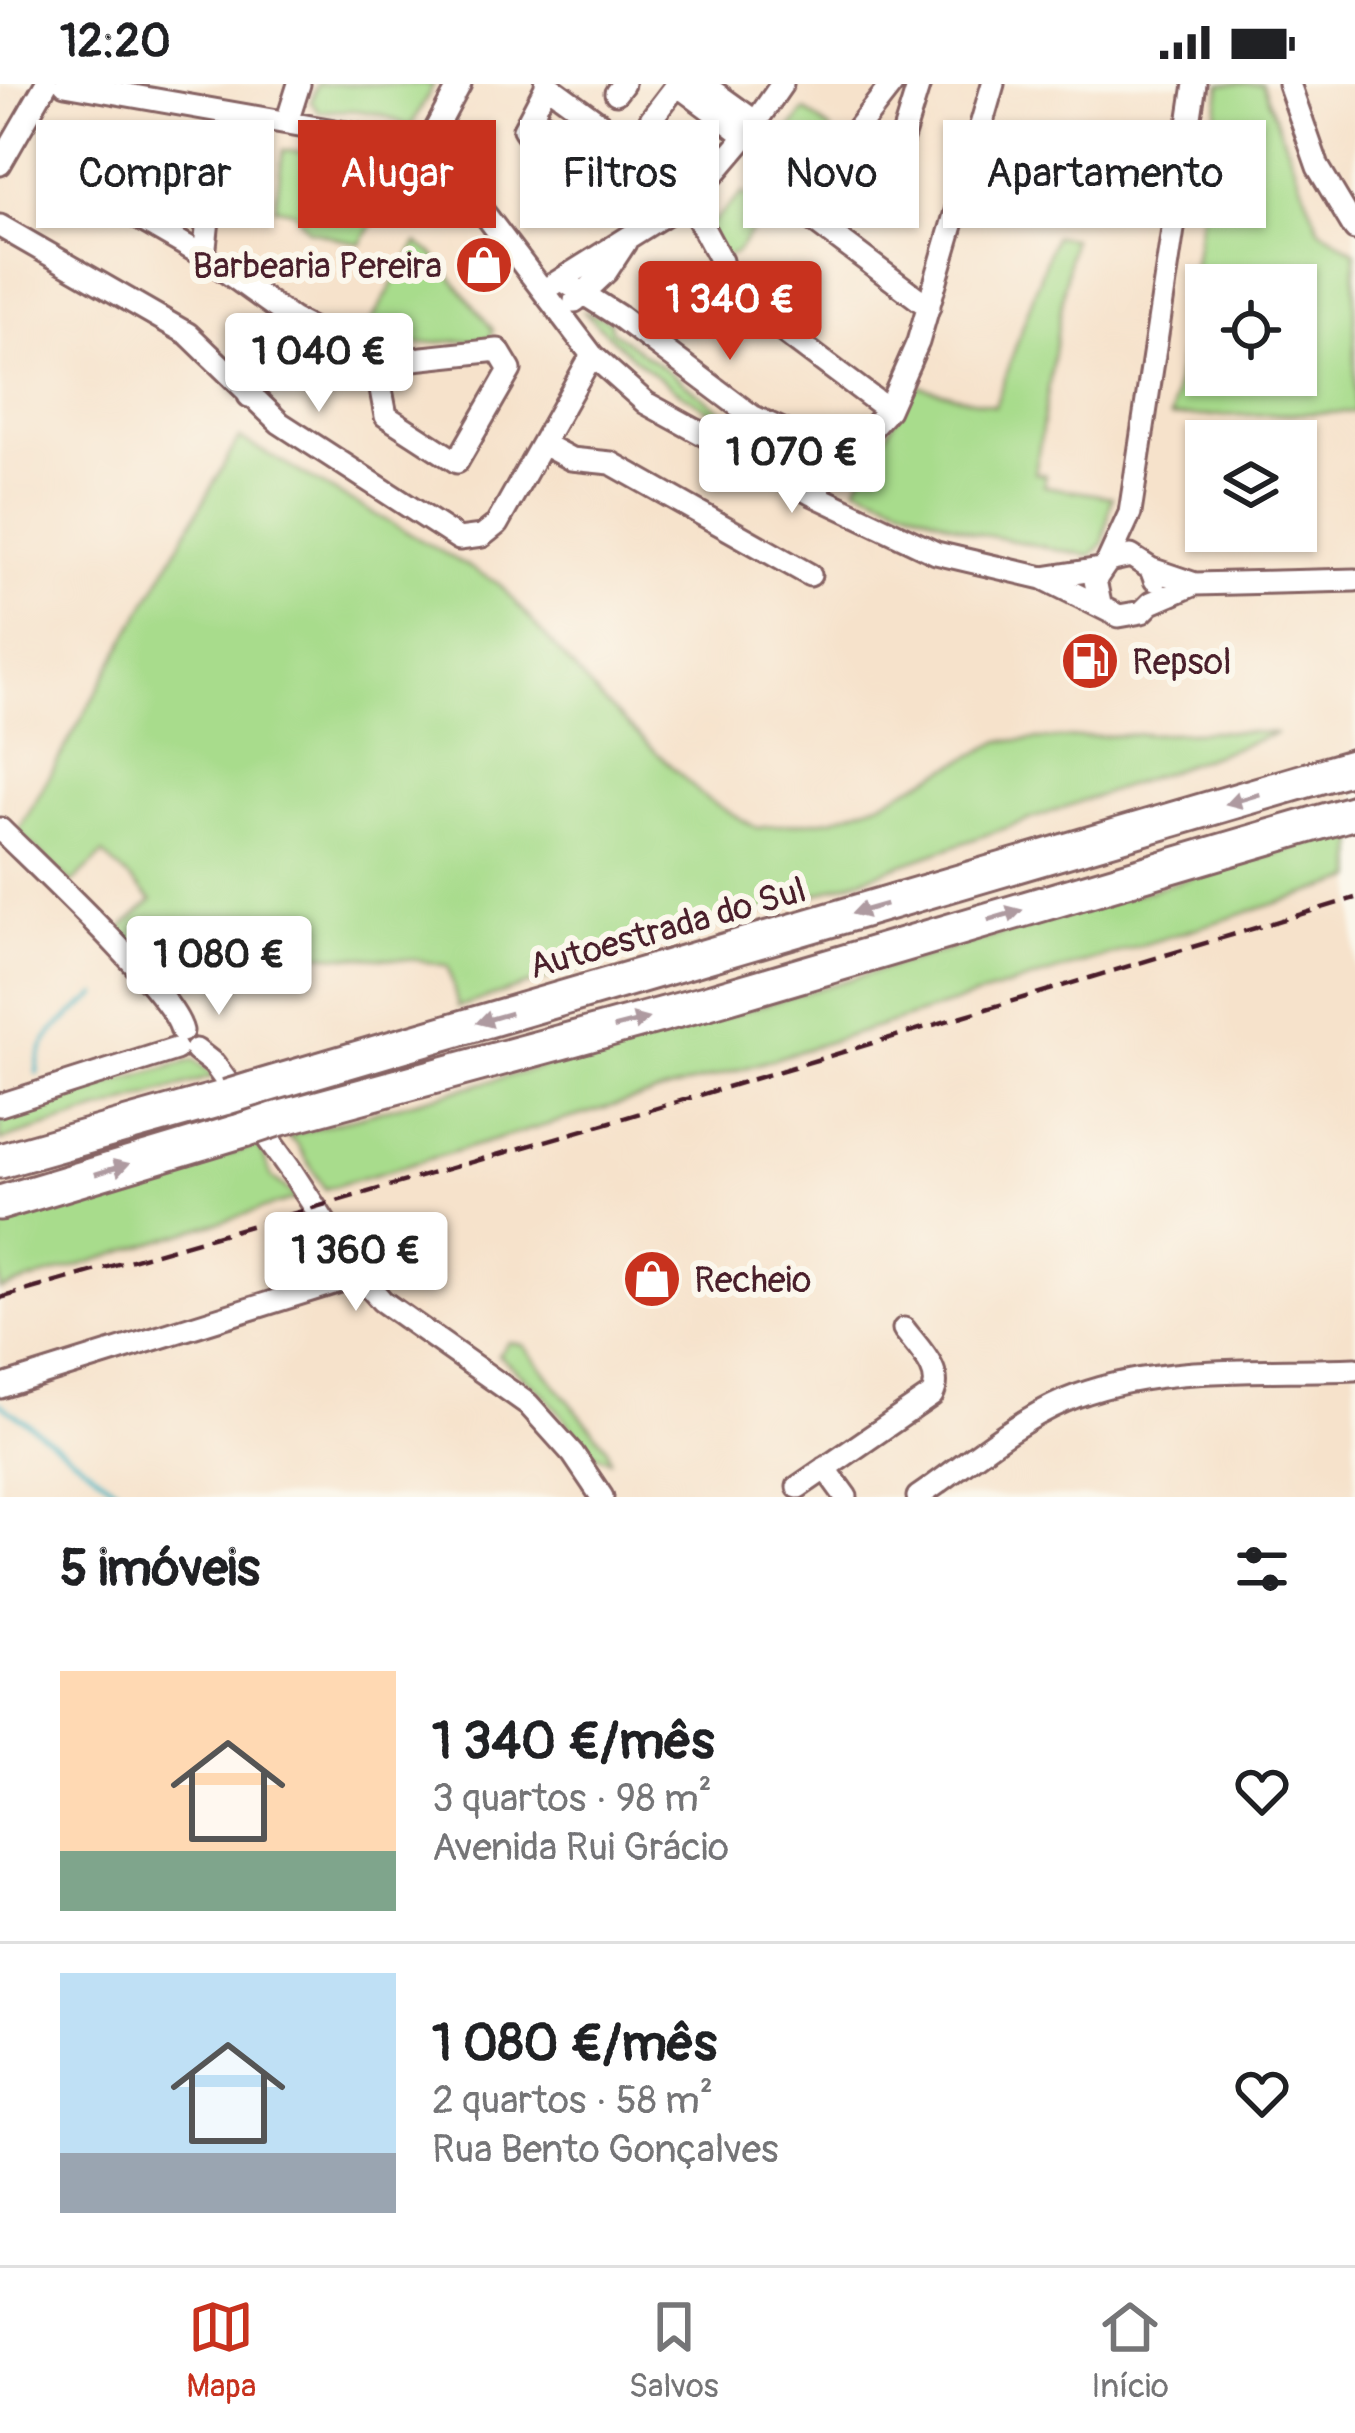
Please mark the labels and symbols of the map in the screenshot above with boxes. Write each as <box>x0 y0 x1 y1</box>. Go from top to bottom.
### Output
shop icon: Barbearia Pereira <box>453 234 515 296</box>
place label: Barbearia Pereira <box>193 244 442 289</box>
pin: 1 340 € <box>619 261 841 363</box>
pin: 1 040 € <box>208 313 430 415</box>
pin: 1 070 € <box>681 414 903 516</box>
fuel station icon: Repsol <box>1059 630 1121 692</box>
place label: Repsol <box>1132 640 1232 685</box>
one-way arrow <box>1224 791 1261 809</box>
street label: Autoestrada do Sul <box>524 867 811 989</box>
one-way arrow <box>850 901 886 919</box>
one-way arrow <box>987 905 1024 923</box>
pin: 1 080 € <box>108 916 330 1018</box>
one-way arrow <box>476 1010 512 1028</box>
one-way arrow <box>612 1013 649 1032</box>
one-way arrow <box>94 1159 131 1177</box>
pin: 1 360 € <box>245 1212 467 1314</box>
shop icon: Recheio <box>621 1248 683 1310</box>
place label: Recheio <box>694 1258 811 1303</box>

